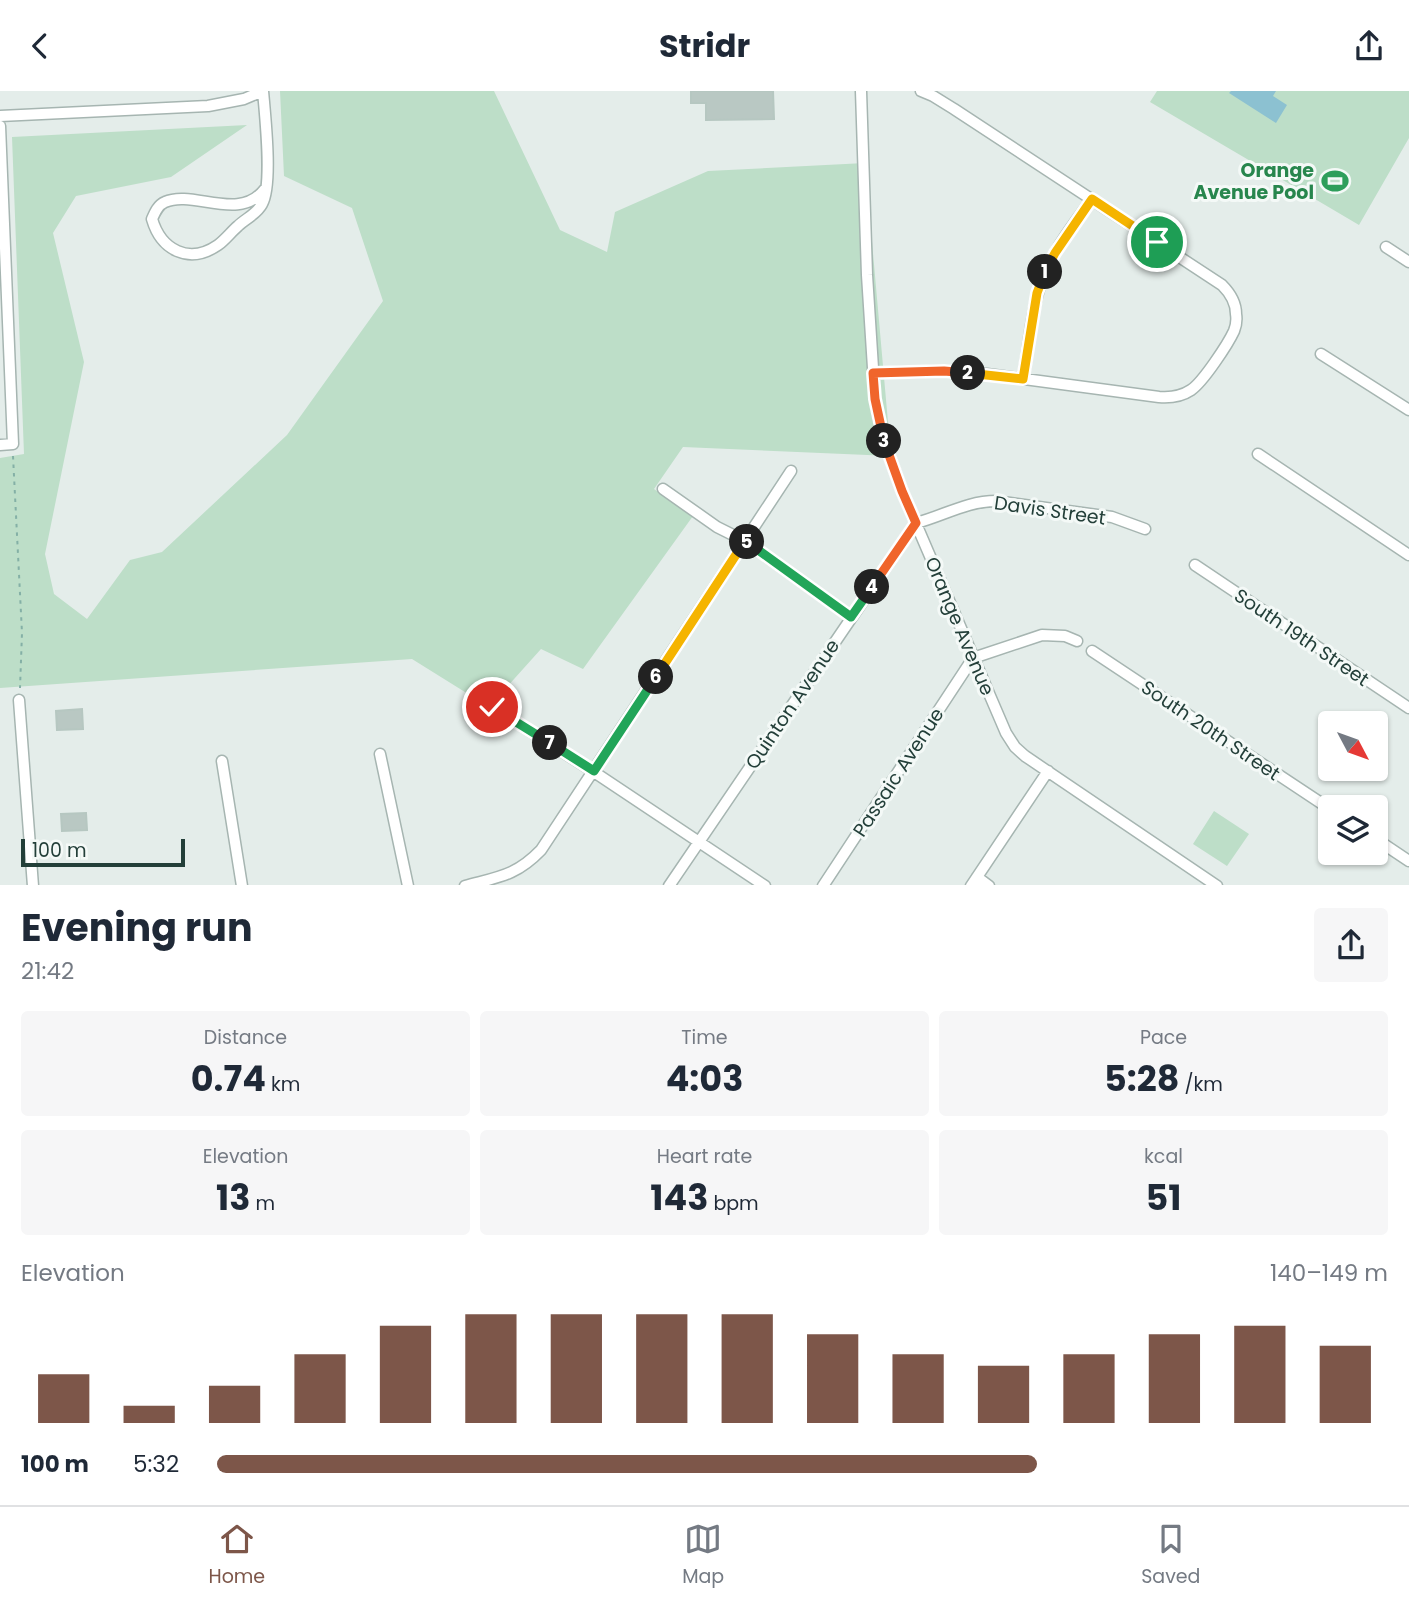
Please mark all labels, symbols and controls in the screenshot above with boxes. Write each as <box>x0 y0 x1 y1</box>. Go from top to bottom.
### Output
text: Stridr <box>659 23 750 68</box>
icon: back <box>21 27 59 65</box>
icon: share <box>1350 27 1388 65</box>
place label: Orange Avenue Pool <box>1193 157 1314 206</box>
sports icon: Orange Avenue Pool <box>1320 166 1350 196</box>
pin <box>1127 212 1187 272</box>
icon: arrive <box>1138 223 1176 261</box>
pin: 1 <box>1028 255 1062 289</box>
text: 1 <box>1041 258 1048 285</box>
pin: 2 <box>950 355 986 391</box>
text: 2 <box>962 359 973 386</box>
pin: 3 <box>866 423 902 459</box>
text: 3 <box>878 427 889 454</box>
street label: Davis Street <box>992 489 1107 532</box>
pin: 5 <box>730 525 764 559</box>
text: 5 <box>740 528 753 555</box>
street label: Orange Avenue <box>918 553 1001 700</box>
pin: 4 <box>854 569 890 605</box>
text: 4 <box>865 573 878 600</box>
street label: South 19th Street <box>1229 582 1375 693</box>
street label: Quinton Avenue <box>739 634 846 775</box>
pin: 6 <box>638 659 674 695</box>
text: 6 <box>649 663 662 690</box>
street label: South 20th Street <box>1136 674 1286 787</box>
pin <box>462 677 522 737</box>
icon: check <box>473 688 511 726</box>
street label: Passaic Avenue <box>846 702 950 842</box>
north arrow <box>1318 711 1388 781</box>
map controls <box>1318 711 1388 865</box>
pin: 7 <box>532 725 568 761</box>
text: 7 <box>544 729 555 756</box>
button: layers <box>1318 795 1388 865</box>
scale bar <box>21 837 186 868</box>
text: 100 m <box>32 837 87 864</box>
text: Evening run <box>21 901 253 954</box>
button: share <box>1314 908 1388 982</box>
text: 21:42 <box>21 955 74 987</box>
text: Distance <box>204 1024 287 1051</box>
text: Time <box>681 1024 728 1051</box>
text: Pace <box>1140 1024 1187 1051</box>
text: 0.74 <box>191 1054 266 1103</box>
text: 4:03 <box>666 1054 743 1103</box>
text: 5:28 <box>1104 1054 1179 1103</box>
text: km <box>266 1071 300 1098</box>
text: /km <box>1179 1071 1223 1098</box>
text: Elevation <box>203 1143 288 1170</box>
text: Heart rate <box>657 1143 752 1170</box>
text: kcal <box>1144 1143 1183 1170</box>
text: 13 <box>216 1173 250 1222</box>
text: 143 <box>650 1173 708 1222</box>
text: 51 <box>1146 1173 1181 1222</box>
text: m <box>250 1190 275 1217</box>
text: bpm <box>708 1190 759 1217</box>
text: Elevation <box>21 1257 125 1289</box>
text: 140–149 m <box>1270 1257 1388 1289</box>
text: 100 m <box>21 1448 89 1480</box>
text: 5:32 <box>133 1448 179 1480</box>
tab: Home <box>208 1520 265 1591</box>
tab: Map <box>682 1520 724 1591</box>
tab: Saved <box>1141 1520 1200 1591</box>

